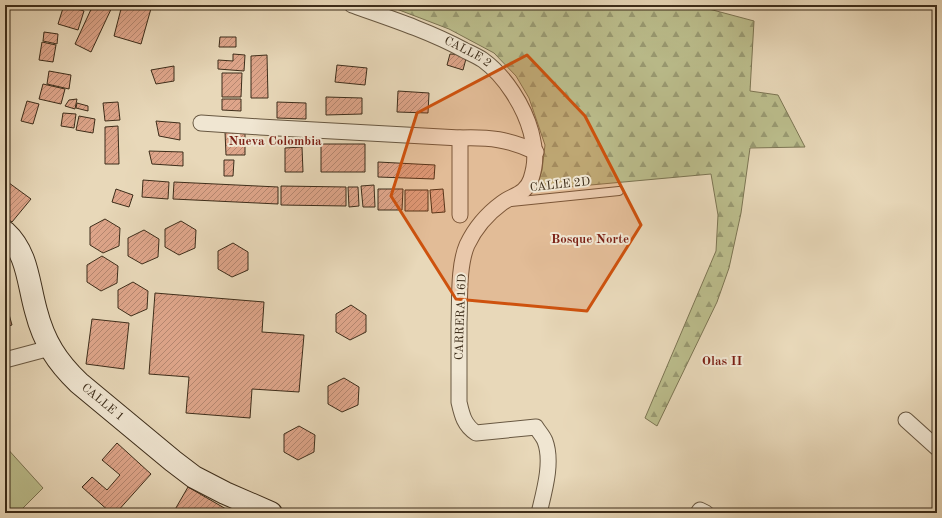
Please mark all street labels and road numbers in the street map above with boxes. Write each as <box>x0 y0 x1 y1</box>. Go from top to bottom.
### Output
street label: CALLE 2 <box>442 35 493 70</box>
street label: CALLE 2D <box>529 176 591 194</box>
street label: CARRERA 16D <box>453 274 469 360</box>
street label: CALLE 1 <box>79 382 126 424</box>

